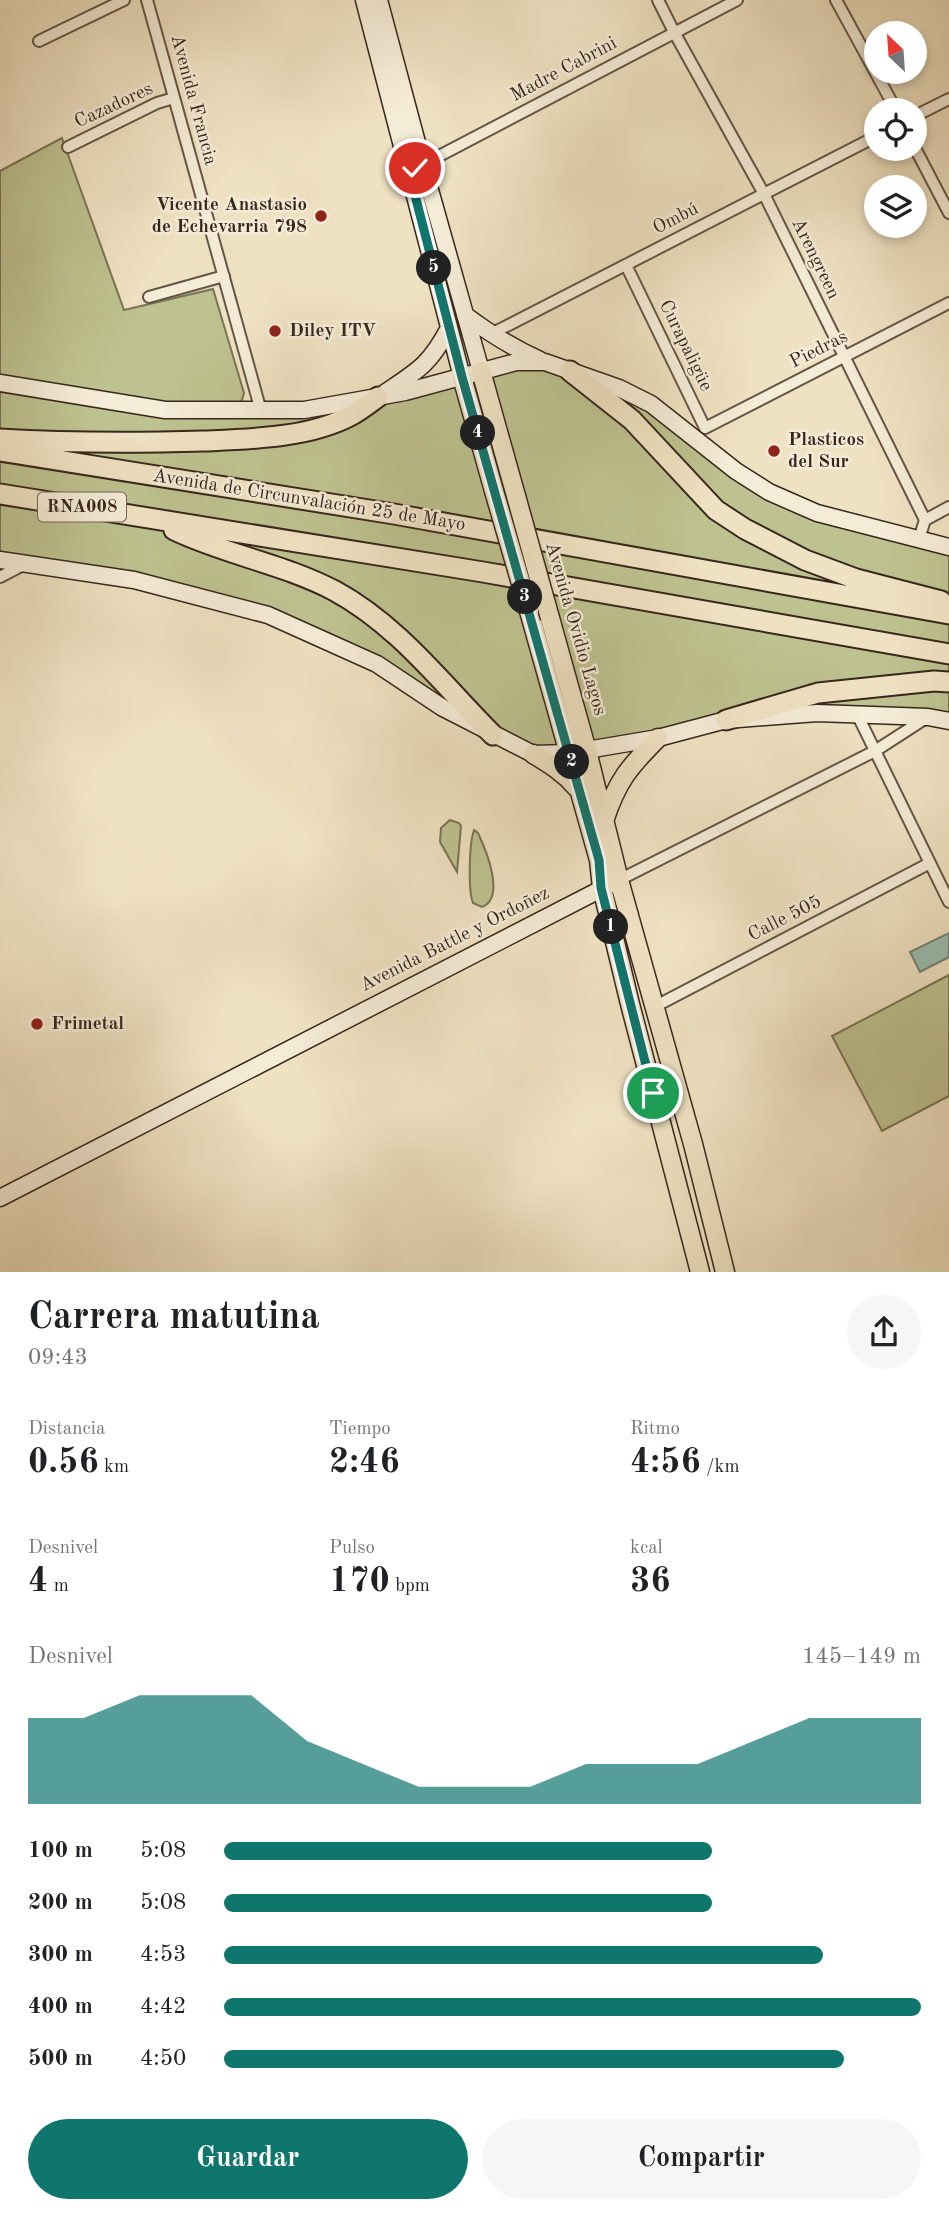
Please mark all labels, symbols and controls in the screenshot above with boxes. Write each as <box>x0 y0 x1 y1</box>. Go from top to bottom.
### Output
north arrow <box>864 21 928 84</box>
map controls <box>864 21 927 238</box>
street label: Avenida Francia <box>166 33 220 168</box>
street label: Madre Cabrini <box>508 34 620 106</box>
street label: Cazadores <box>72 80 156 132</box>
button: locate <box>864 98 927 161</box>
pin <box>385 138 445 198</box>
icon: check <box>396 149 434 187</box>
button: layers <box>864 175 927 238</box>
place label: Vicente Anastasio de Echevarria 798 <box>152 196 307 237</box>
street label: Ombú <box>650 200 702 238</box>
marker: Vicente Anastasio de Echevarria 798 <box>313 208 329 224</box>
street label: Arengreen <box>787 216 843 302</box>
pin: 5 <box>416 250 452 286</box>
text: 5 <box>428 258 439 277</box>
street label: Curapaligüe <box>655 297 715 395</box>
place label: Diley ITV <box>289 322 377 341</box>
marker: Diley ITV <box>267 323 283 339</box>
street label: Piedras <box>787 327 851 373</box>
pin: 4 <box>461 416 496 450</box>
text: 4 <box>472 423 483 442</box>
place label: Plasticos del Sur <box>788 431 864 472</box>
marker: Plasticos del Sur <box>766 443 782 459</box>
street label: Avenida de Circunvalación 25 de Mayo <box>151 467 467 535</box>
road number: RNA008 <box>38 492 126 522</box>
street label: Avenida Ovidio Lagos <box>541 540 609 718</box>
pin: 3 <box>508 580 542 614</box>
text: 3 <box>519 587 530 606</box>
pin: 2 <box>554 744 590 780</box>
text: 2 <box>566 752 577 771</box>
street label: Avenida Battle y Ordoñez <box>357 884 553 996</box>
street label: Calle 505 <box>745 892 825 946</box>
pin: 1 <box>594 909 628 944</box>
text: 1 <box>605 917 616 936</box>
place label: Frimetal <box>51 1015 124 1034</box>
marker: Frimetal <box>29 1016 45 1032</box>
pin <box>623 1063 683 1123</box>
icon: arrive <box>634 1074 672 1112</box>
button: share <box>847 1295 921 1369</box>
text: Carrera matutina <box>28 1299 320 1337</box>
text: 09:43 <box>28 1346 88 1369</box>
text: Distancia <box>28 1420 105 1439</box>
text: Tiempo <box>329 1420 391 1439</box>
text: Ritmo <box>630 1420 680 1439</box>
text: 0.56 <box>28 1445 99 1480</box>
text: 2:46 <box>329 1445 400 1480</box>
text: 4:56 <box>630 1445 701 1480</box>
text: km <box>99 1458 129 1477</box>
text: /km <box>701 1458 740 1477</box>
text: Desnivel <box>28 1539 98 1558</box>
text: Pulso <box>329 1539 375 1558</box>
text: kcal <box>630 1539 663 1558</box>
text: 4 <box>28 1564 48 1599</box>
text: 170 <box>329 1564 390 1599</box>
text: 36 <box>630 1564 671 1599</box>
text: m <box>48 1577 69 1596</box>
text: bpm <box>390 1577 430 1596</box>
text: Desnivel <box>28 1645 113 1668</box>
text: 145–149 m <box>802 1645 921 1668</box>
text: 100 m <box>28 1839 93 1862</box>
text: 5:08 <box>140 1839 186 1862</box>
text: 200 m <box>28 1891 93 1914</box>
text: 5:08 <box>140 1891 186 1914</box>
text: 300 m <box>28 1943 93 1966</box>
text: 4:53 <box>140 1943 186 1966</box>
text: 400 m <box>28 1995 93 2018</box>
text: 4:42 <box>140 1995 186 2018</box>
text: 500 m <box>28 2047 93 2070</box>
text: 4:50 <box>140 2047 186 2070</box>
button: Guardar <box>28 2119 468 2199</box>
button: Compartir <box>482 2119 921 2199</box>

